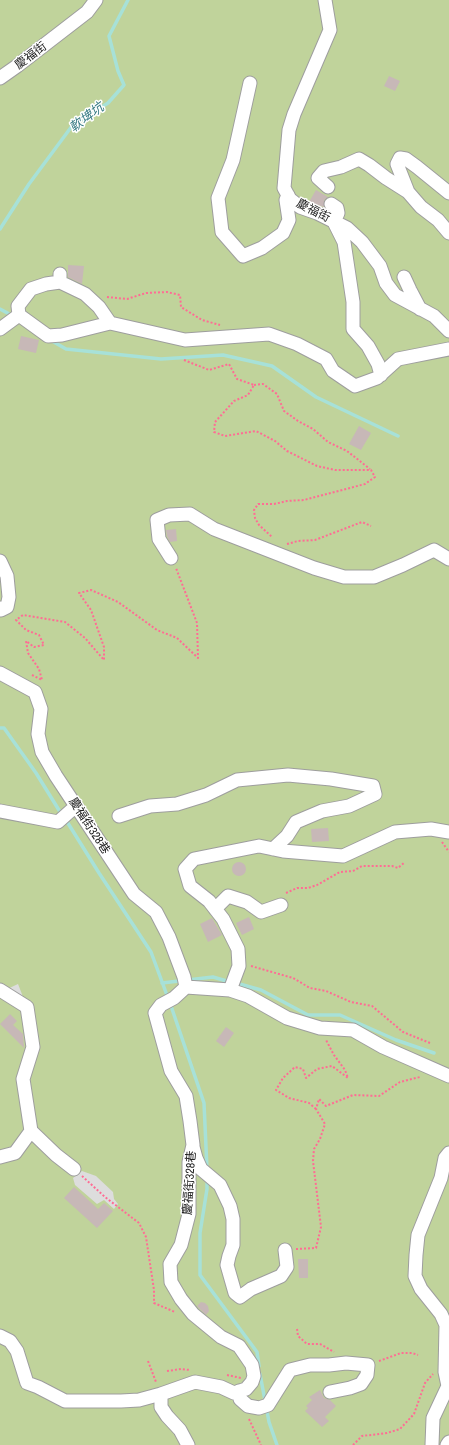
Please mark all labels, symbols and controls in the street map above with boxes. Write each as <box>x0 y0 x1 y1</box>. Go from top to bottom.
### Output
street label: 慶福街 <box>12 39 50 73</box>
water label: 軟埤坑 <box>67 100 107 136</box>
street label: 慶福街 <box>294 196 332 226</box>
street label: 慶福街328巷 <box>65 795 113 857</box>
street label: 慶福街328巷 <box>181 1150 199 1216</box>

